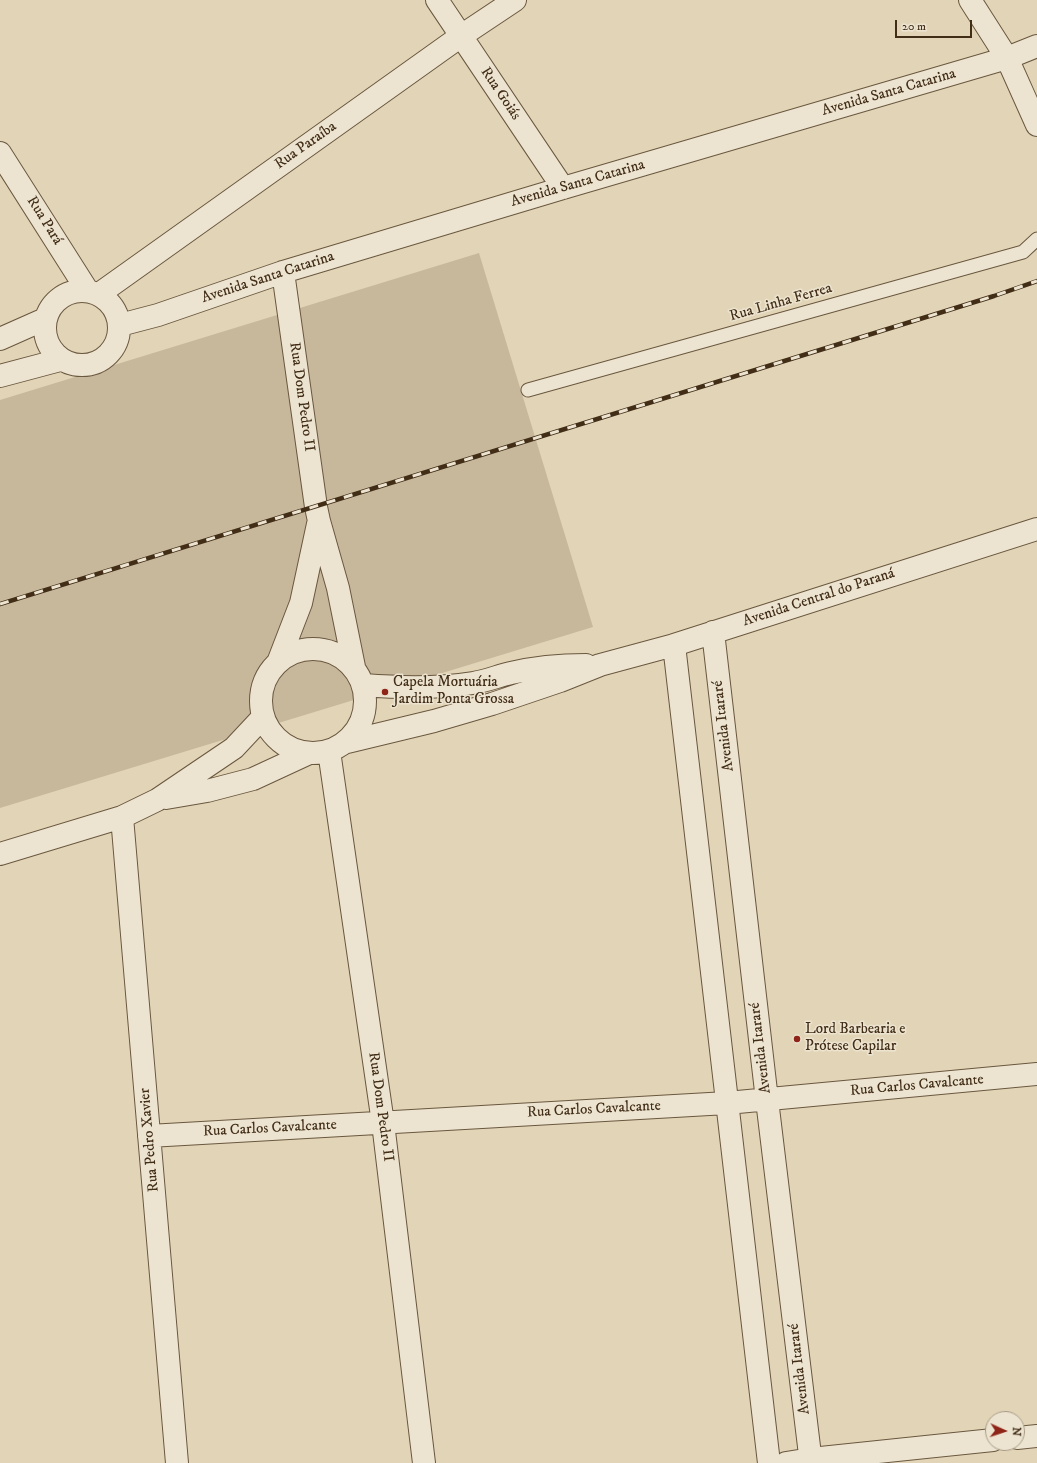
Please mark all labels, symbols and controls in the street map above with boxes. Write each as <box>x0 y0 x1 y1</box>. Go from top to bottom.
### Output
scale bar <box>897 12 974 38</box>
text: 20 m <box>902 19 926 34</box>
street label: Rua Goiás <box>476 64 524 124</box>
street label: Avenida Santa Catarina <box>820 65 958 121</box>
street label: Rua Paraíba <box>272 118 340 174</box>
street label: Avenida Santa Catarina <box>509 156 647 212</box>
street label: Rua Pará <box>22 193 66 249</box>
street label: Avenida Santa Catarina <box>199 248 337 308</box>
street label: Rua Linha Ferrea <box>728 280 834 326</box>
street label: Rua Dom Pedro II <box>284 341 318 453</box>
street label: Avenida Central do Paraná <box>741 565 897 631</box>
place label: Capela Mortuária Jardim Ponta Grossa <box>393 674 514 709</box>
street label: Avenida Itararé <box>709 679 739 773</box>
marker: Capela Mortuária Jardim Ponta Grossa <box>380 687 390 697</box>
street label: Avenida Itararé <box>746 1001 776 1095</box>
place label: Lord Barbearia e Prótese Capilar <box>805 1021 906 1056</box>
marker: Lord Barbearia e Prótese Capilar <box>792 1034 802 1044</box>
street label: Rua Dom Pedro II <box>363 1051 397 1163</box>
street label: Rua Carlos Cavalcante <box>849 1071 985 1101</box>
street label: Rua Pedro Xavier <box>136 1087 164 1193</box>
street label: Rua Carlos Cavalcante <box>527 1098 661 1122</box>
street label: Rua Carlos Cavalcante <box>203 1117 337 1141</box>
street label: Avenida Itararé <box>785 1322 815 1416</box>
north arrow <box>985 1411 1025 1451</box>
text: N <box>1009 1427 1023 1436</box>

